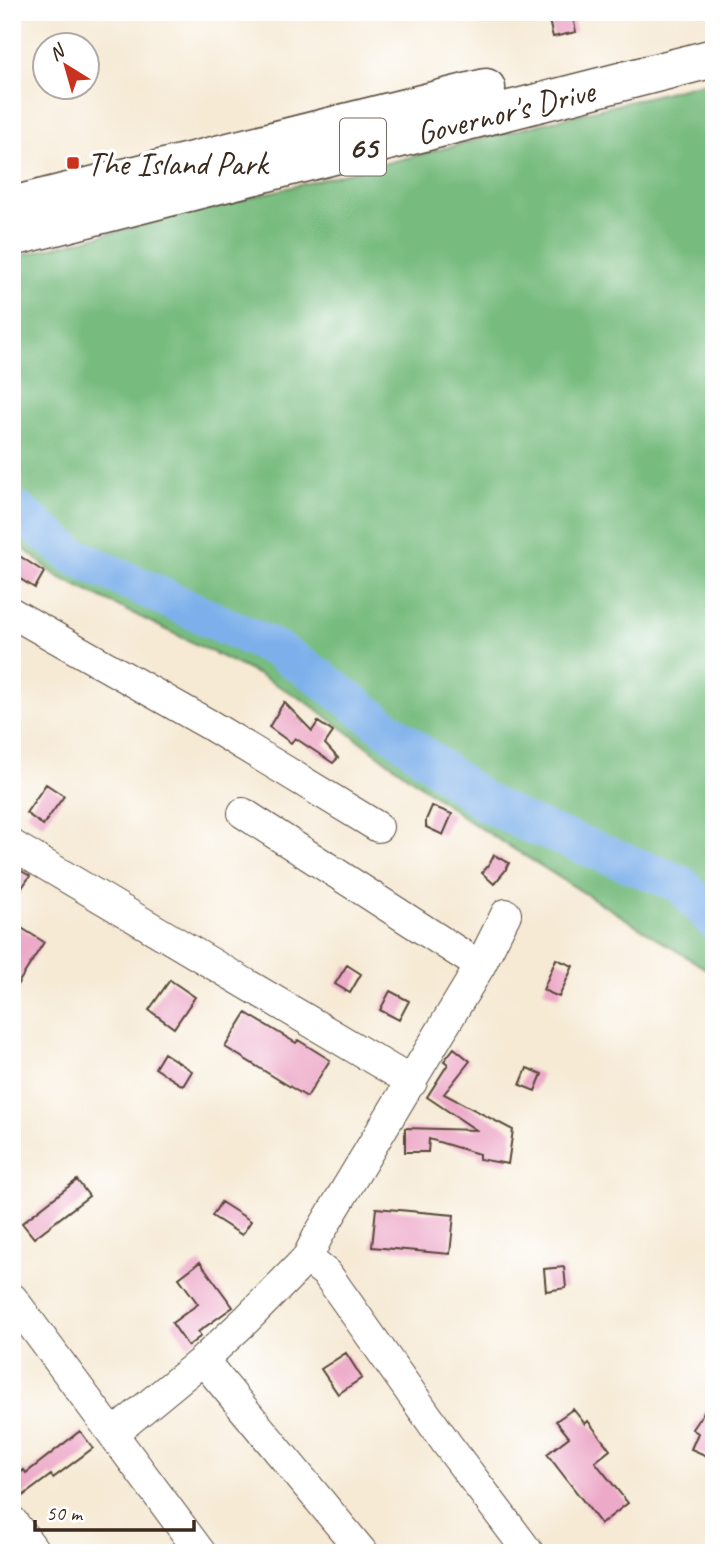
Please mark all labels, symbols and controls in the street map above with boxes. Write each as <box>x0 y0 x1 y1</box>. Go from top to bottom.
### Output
north arrow <box>32 32 102 102</box>
text: N <box>44 38 71 66</box>
street label: Governor's Drive <box>412 69 601 154</box>
road number: 65 <box>340 119 386 176</box>
place label: The Island Park <box>87 143 270 185</box>
marker: The Island Park <box>65 155 81 171</box>
scale bar <box>35 1488 194 1532</box>
text: 50 m <box>46 1500 84 1526</box>

